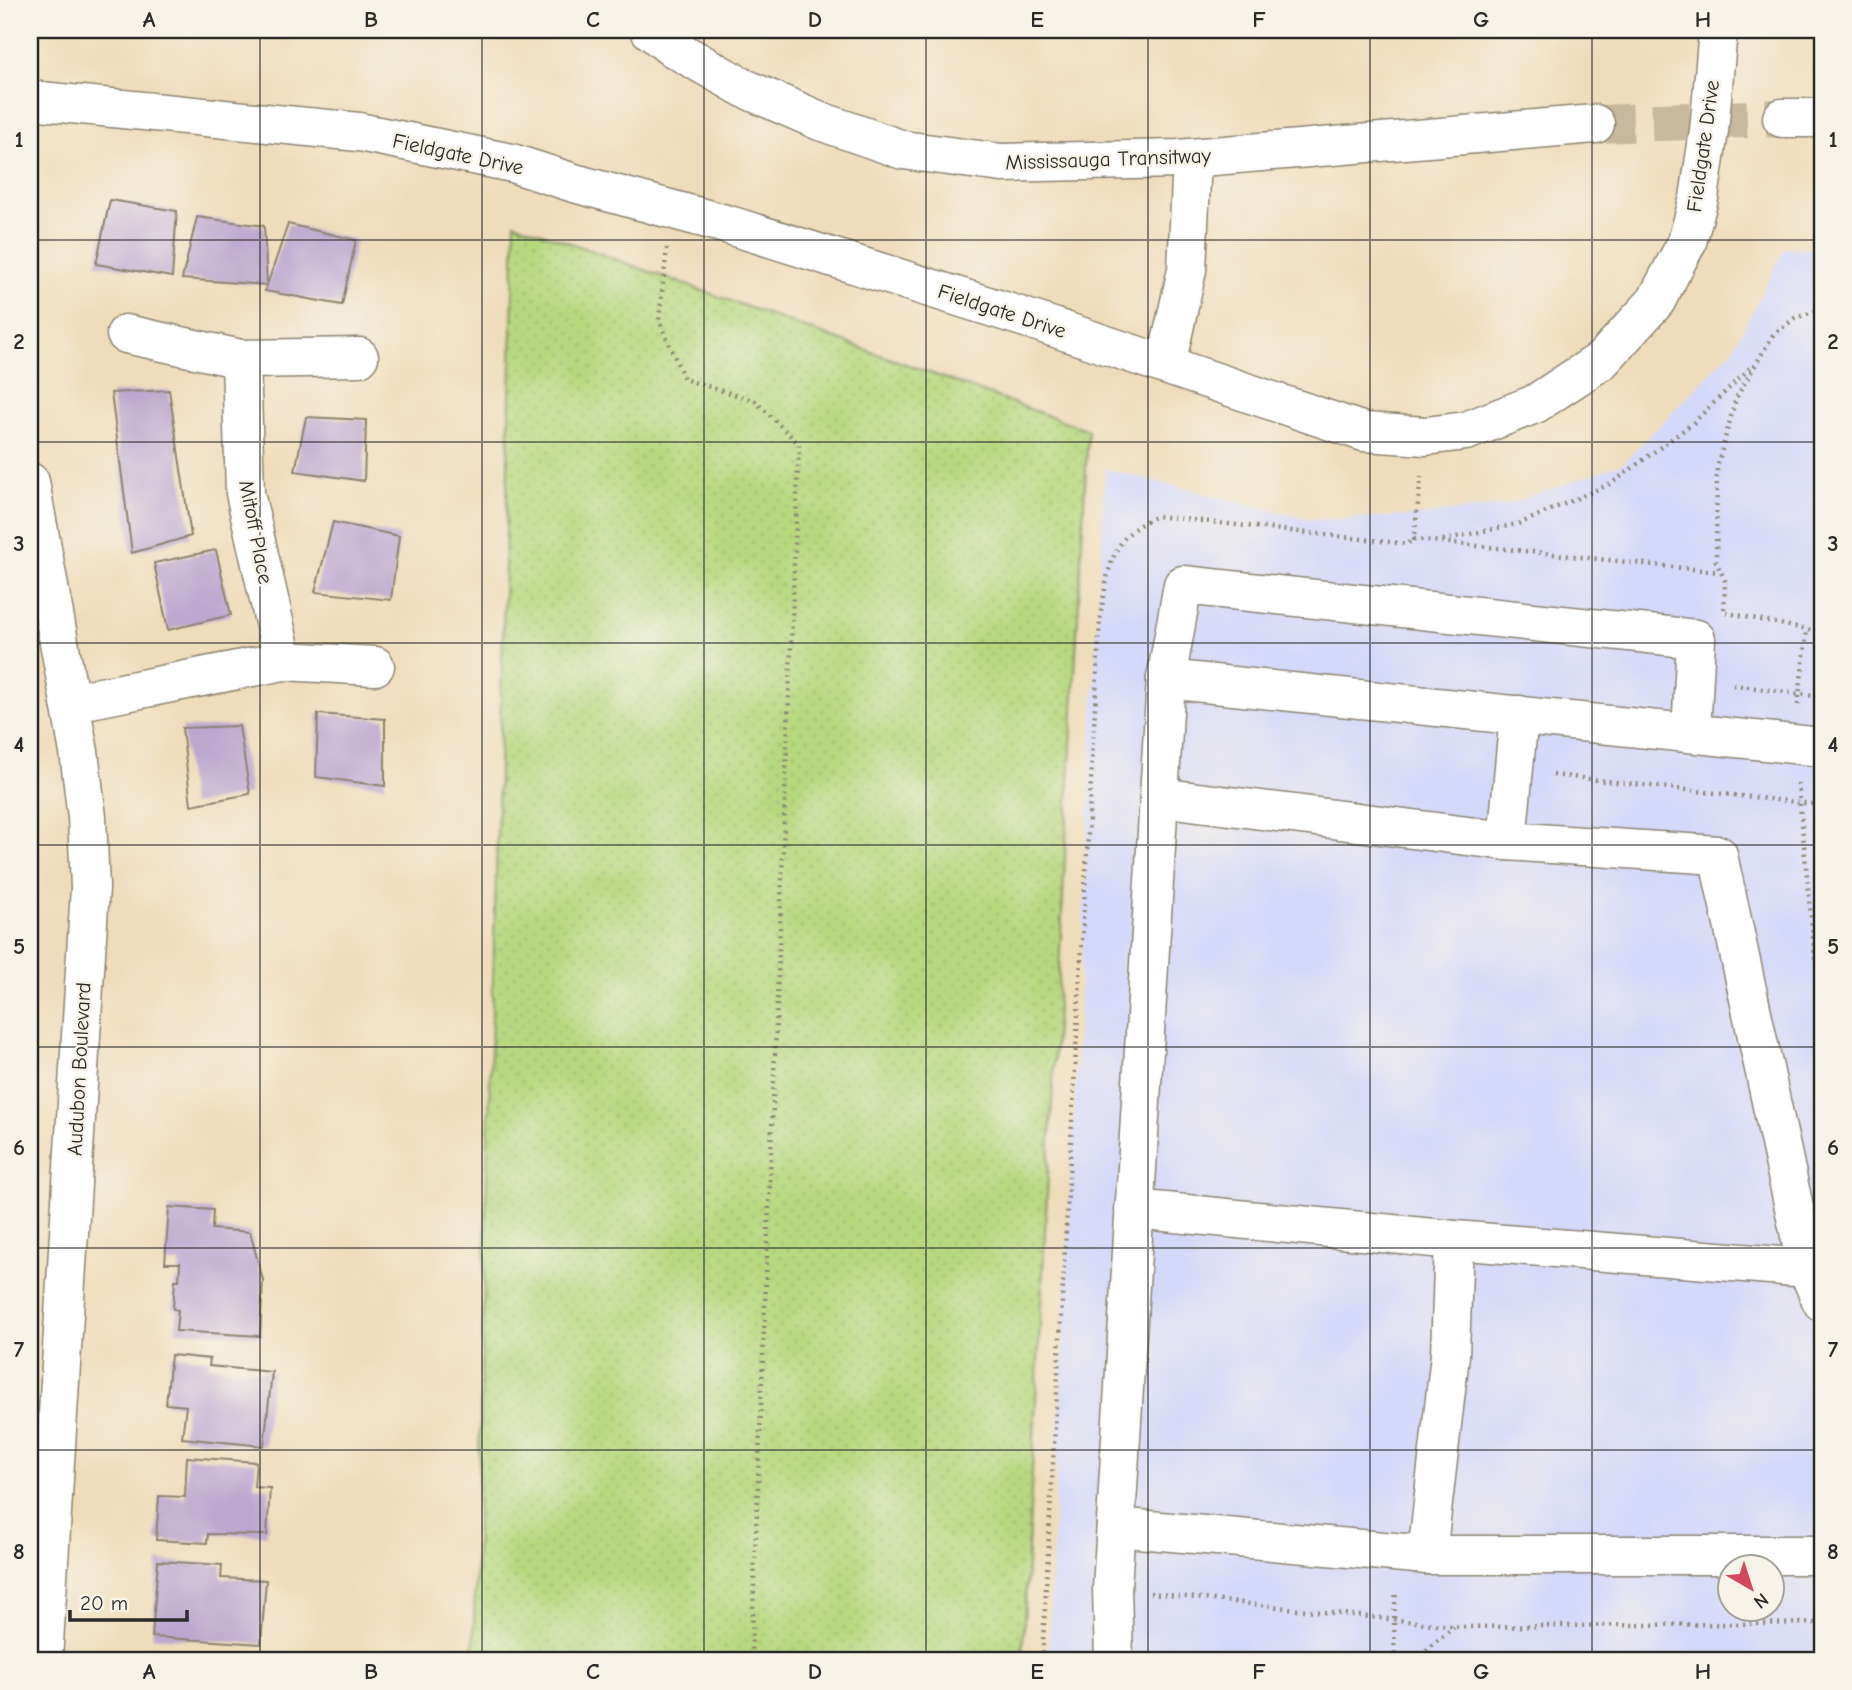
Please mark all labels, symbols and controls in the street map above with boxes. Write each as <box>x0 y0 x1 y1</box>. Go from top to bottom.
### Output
text: A <box>143 6 156 33</box>
text: B <box>364 6 378 33</box>
text: C <box>586 6 600 33</box>
text: D <box>808 6 822 33</box>
text: E <box>1030 6 1044 33</box>
text: F <box>1252 6 1266 33</box>
text: G <box>1473 6 1489 33</box>
text: H <box>1695 6 1711 33</box>
street label: Fieldgate Drive <box>1682 78 1724 214</box>
text: 1 <box>14 126 24 153</box>
text: 1 <box>1828 126 1838 153</box>
street label: Fieldgate Drive <box>390 128 526 180</box>
street label: Mississauga Transitway <box>1005 143 1212 175</box>
street label: Fieldgate Drive <box>935 279 1069 343</box>
text: 2 <box>13 328 25 355</box>
text: 2 <box>1827 328 1839 355</box>
street label: Mitoff Place <box>234 478 278 586</box>
text: 3 <box>13 530 25 557</box>
text: 3 <box>1827 530 1839 557</box>
text: 4 <box>14 731 25 758</box>
text: 4 <box>1828 731 1839 758</box>
text: 5 <box>13 933 25 960</box>
text: 5 <box>1827 933 1839 960</box>
street label: Audubon Boulevard <box>62 982 96 1156</box>
text: 6 <box>13 1134 25 1161</box>
text: 6 <box>1827 1134 1839 1161</box>
text: 7 <box>14 1336 25 1363</box>
text: 7 <box>1828 1336 1839 1363</box>
text: 8 <box>13 1538 25 1565</box>
text: 8 <box>1827 1538 1839 1565</box>
north arrow <box>1716 1554 1786 1624</box>
scale bar <box>70 1578 187 1622</box>
text: N <box>1749 1588 1773 1613</box>
text: 20 m <box>80 1591 128 1615</box>
text: A <box>143 1658 156 1685</box>
text: B <box>364 1658 378 1685</box>
text: C <box>586 1658 600 1685</box>
text: D <box>808 1658 822 1685</box>
text: E <box>1030 1658 1044 1685</box>
text: F <box>1252 1658 1266 1685</box>
text: G <box>1473 1658 1489 1685</box>
text: H <box>1695 1658 1711 1685</box>

